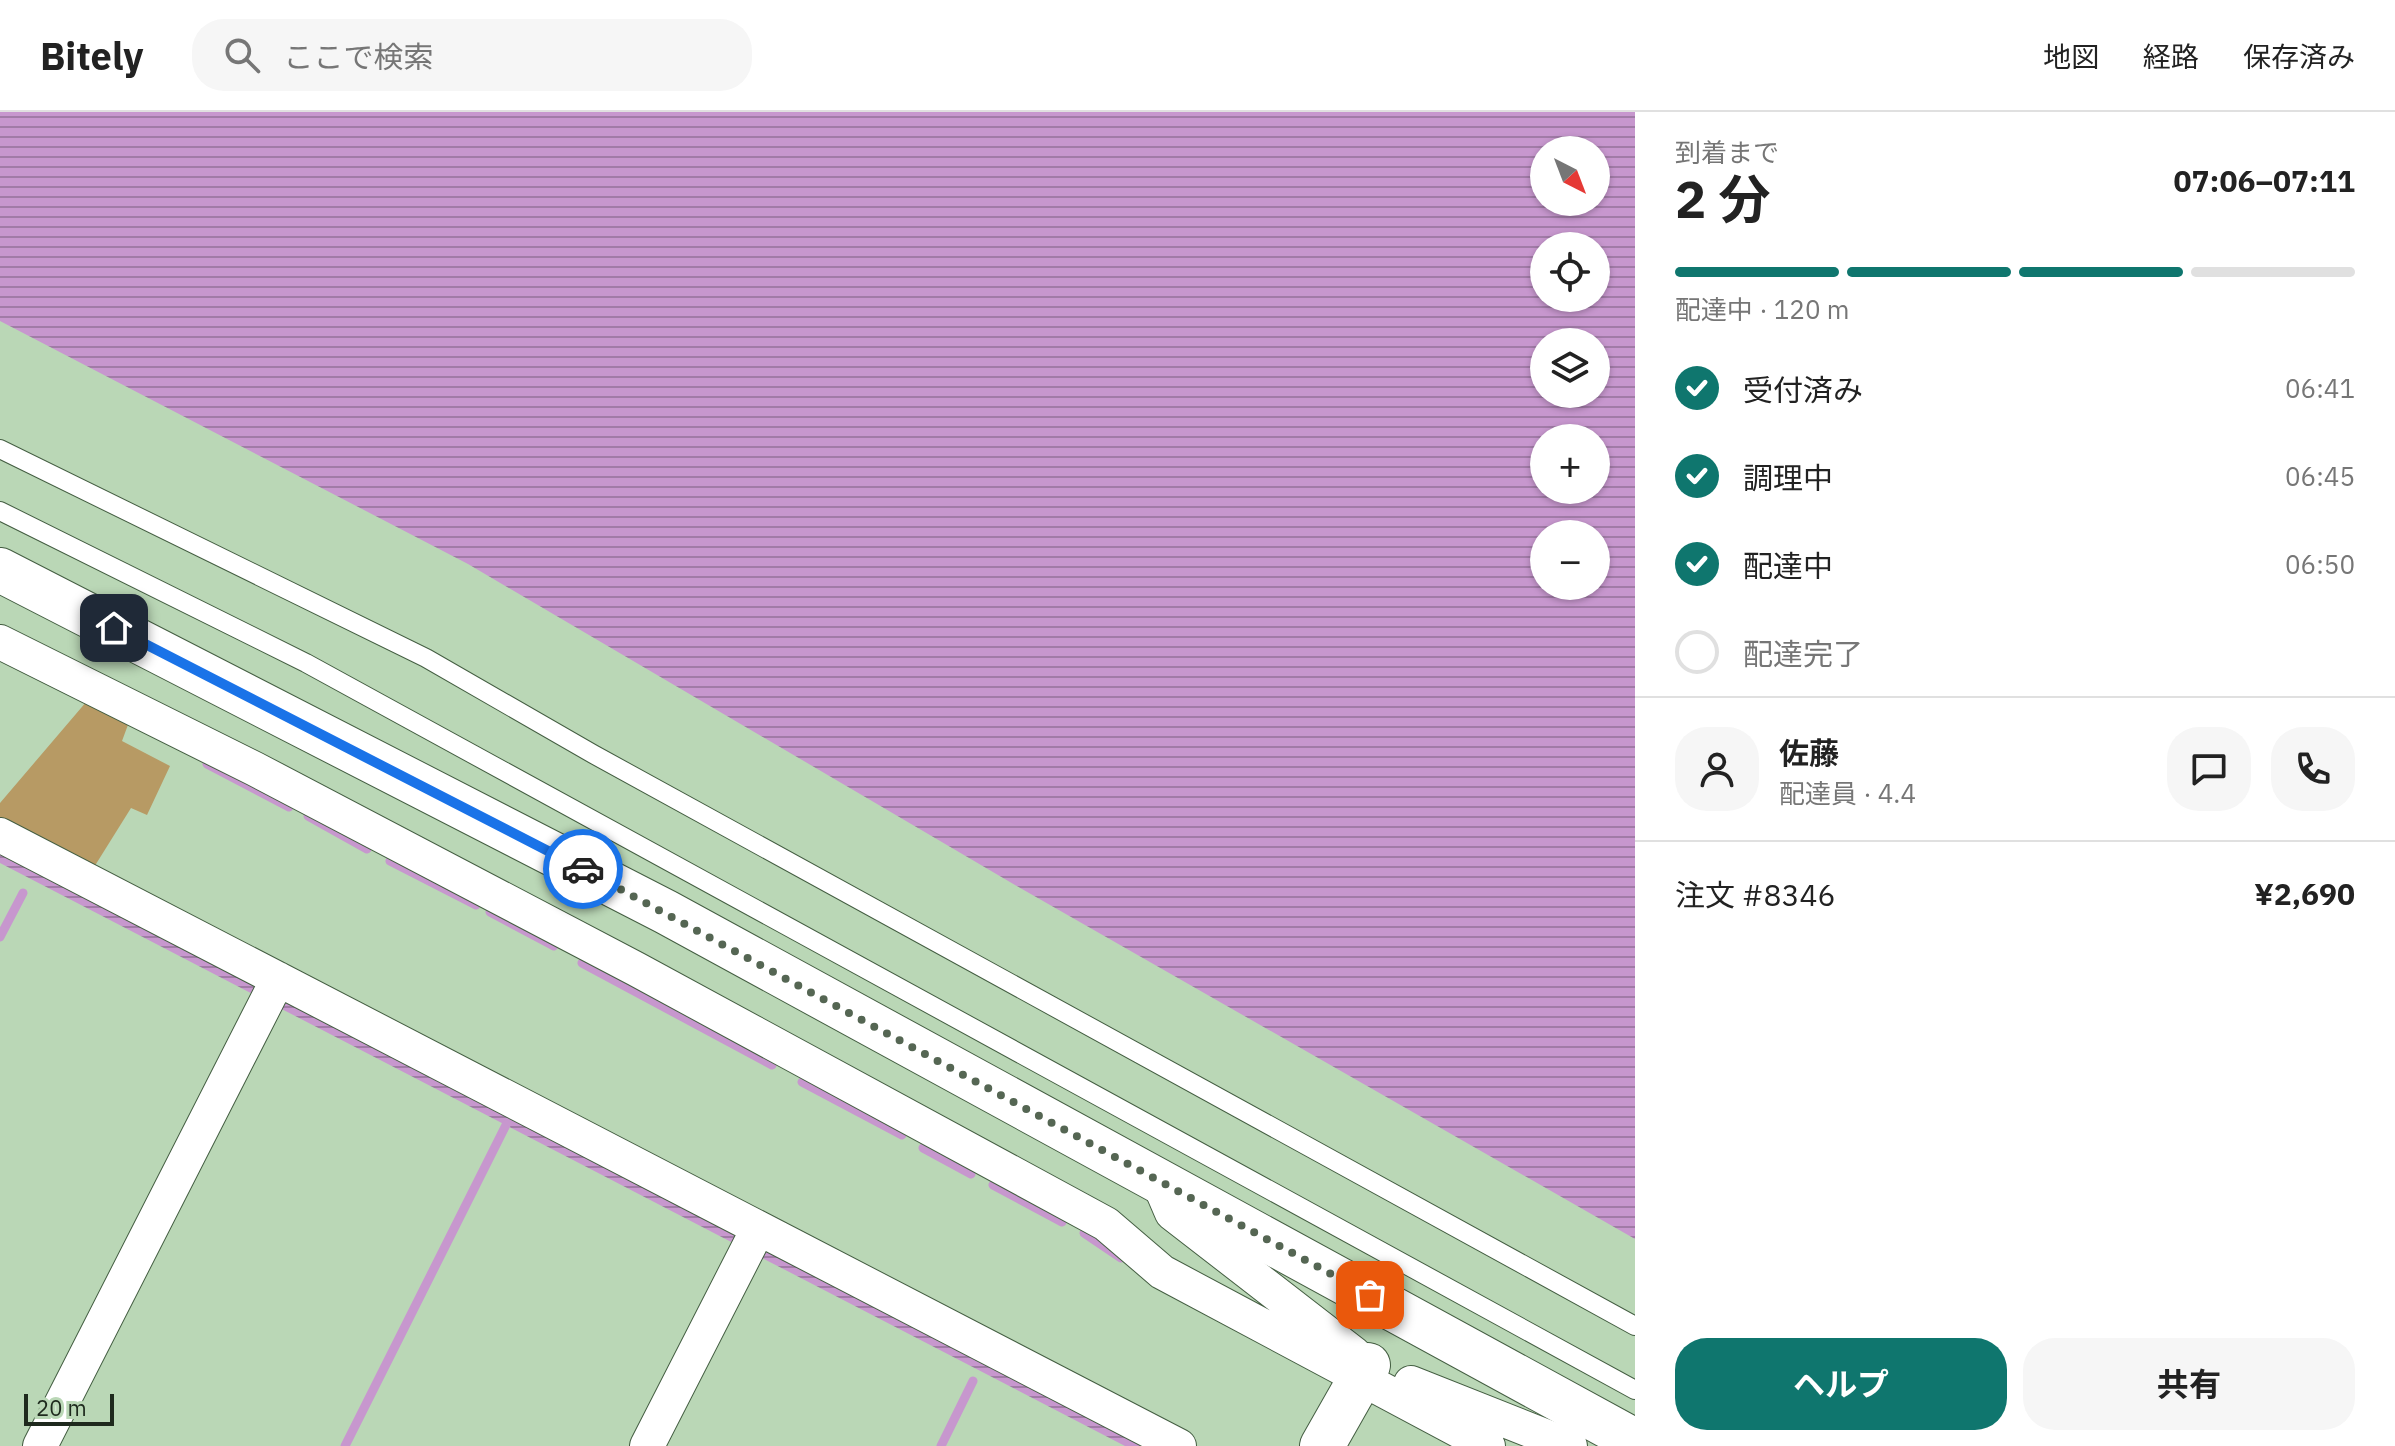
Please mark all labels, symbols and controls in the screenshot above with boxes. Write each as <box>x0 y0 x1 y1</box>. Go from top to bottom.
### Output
search box <box>192 19 752 91</box>
text: Bitely <box>40 31 144 80</box>
icon: search <box>220 33 264 77</box>
text: ここで検索 <box>284 37 434 76</box>
text: 地図 <box>2043 38 2099 75</box>
text: 経路 <box>2143 38 2199 75</box>
text: 保存済み <box>2243 38 2355 75</box>
text: 到着まで <box>1675 135 1779 169</box>
north arrow <box>1530 136 1610 216</box>
map controls <box>1530 136 1610 600</box>
text: 07:06–07:11 <box>2174 161 2355 200</box>
text: 2 分 <box>1675 165 1770 232</box>
button: locate <box>1530 232 1610 312</box>
text: 配達中 · 120 m <box>1675 292 1849 326</box>
button: layers <box>1530 328 1610 408</box>
icon: check <box>1675 366 1719 410</box>
text: 受付済み <box>1743 370 1863 409</box>
text: 06:41 <box>2285 371 2355 405</box>
button: + <box>1530 424 1610 504</box>
icon: check <box>1675 454 1719 498</box>
text: 調理中 <box>1743 458 1833 497</box>
text: 06:45 <box>2285 459 2355 493</box>
button: − <box>1530 520 1610 600</box>
icon: check <box>1675 542 1719 586</box>
text: 配達中 <box>1743 546 1833 585</box>
text: 06:50 <box>2285 547 2355 581</box>
pin <box>80 594 148 662</box>
icon: home <box>92 606 136 650</box>
text: 配達完了 <box>1743 634 1863 673</box>
button: person <box>1675 727 1759 811</box>
button: chat <box>2167 727 2251 811</box>
button: phone <box>2271 727 2355 811</box>
text: 佐藤 <box>1779 733 1839 772</box>
text: 配達員 · 4.4 <box>1779 776 1916 810</box>
courier <box>543 829 623 909</box>
icon: car <box>561 847 605 891</box>
text: ¥2,690 <box>2254 874 2355 913</box>
text: 注文 #8346 <box>1675 875 1835 914</box>
pin <box>1336 1261 1404 1329</box>
icon: bag <box>1348 1273 1392 1317</box>
button: ヘルプ <box>1675 1338 2007 1430</box>
button: 共有 <box>2023 1338 2355 1430</box>
scale bar <box>24 1390 114 1426</box>
text: 20 m <box>36 1393 87 1422</box>

